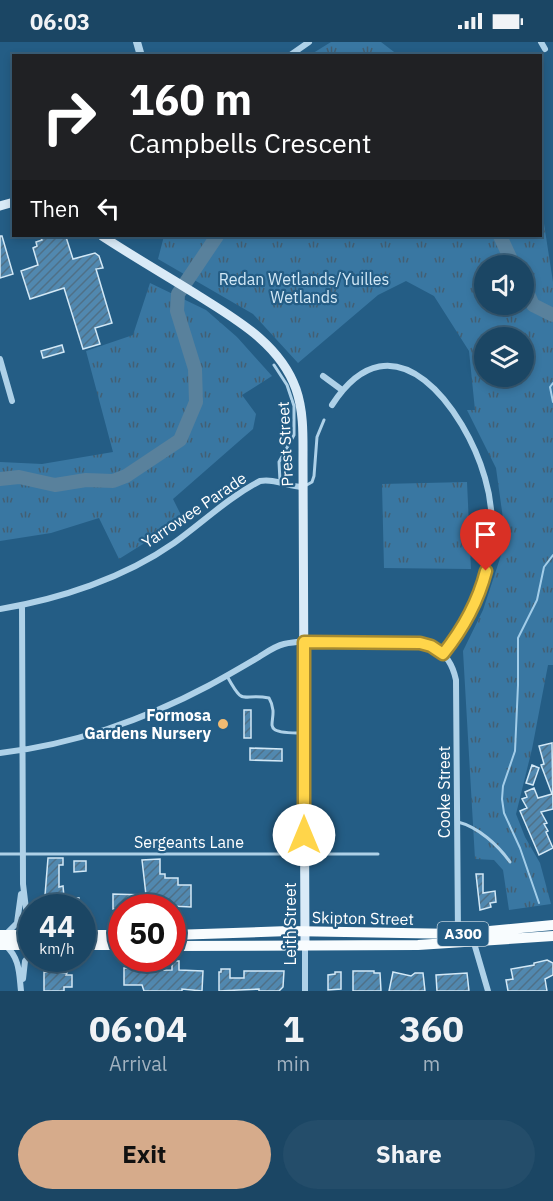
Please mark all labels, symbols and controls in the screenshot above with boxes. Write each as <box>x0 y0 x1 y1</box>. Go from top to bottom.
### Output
text: 06:03 <box>30 7 90 36</box>
text: 160 m <box>129 72 252 127</box>
icon: right <box>30 78 108 156</box>
text: Campbells Crescent <box>129 125 372 160</box>
icon: left <box>92 192 125 225</box>
text: Then <box>30 194 80 223</box>
map controls <box>474 255 534 387</box>
button: sound <box>474 255 534 315</box>
park label: Redan Wetlands/Yuilles Wetlands <box>219 269 389 307</box>
button: layers <box>474 327 534 387</box>
street label: Prest Street <box>273 401 297 487</box>
street label: Yarrowee Parade <box>138 468 250 552</box>
pin <box>460 509 511 571</box>
icon: arrive <box>469 518 502 551</box>
place label: Formosa Gardens Nursery <box>84 705 211 743</box>
marker: Formosa Gardens Nursery <box>216 717 230 731</box>
street label: Cooke Street <box>434 746 454 838</box>
position arrow <box>272 803 336 867</box>
street label: Sergeants Lane <box>134 832 244 852</box>
street label: Leith Street <box>280 882 300 966</box>
speed limit sign: 50 <box>108 894 186 972</box>
text: 44 <box>39 906 75 945</box>
street label: Skipton Street <box>312 907 414 929</box>
road number: A300 <box>438 922 488 946</box>
text: km/h <box>39 939 75 958</box>
text: 06:04 <box>89 1005 187 1052</box>
text: 1 <box>282 1005 304 1052</box>
text: 360 <box>399 1005 464 1052</box>
text: Arrival <box>109 1050 167 1077</box>
text: min <box>276 1050 310 1077</box>
text: m <box>423 1050 440 1077</box>
button: Exit <box>18 1120 271 1189</box>
button: Share <box>283 1120 535 1189</box>

